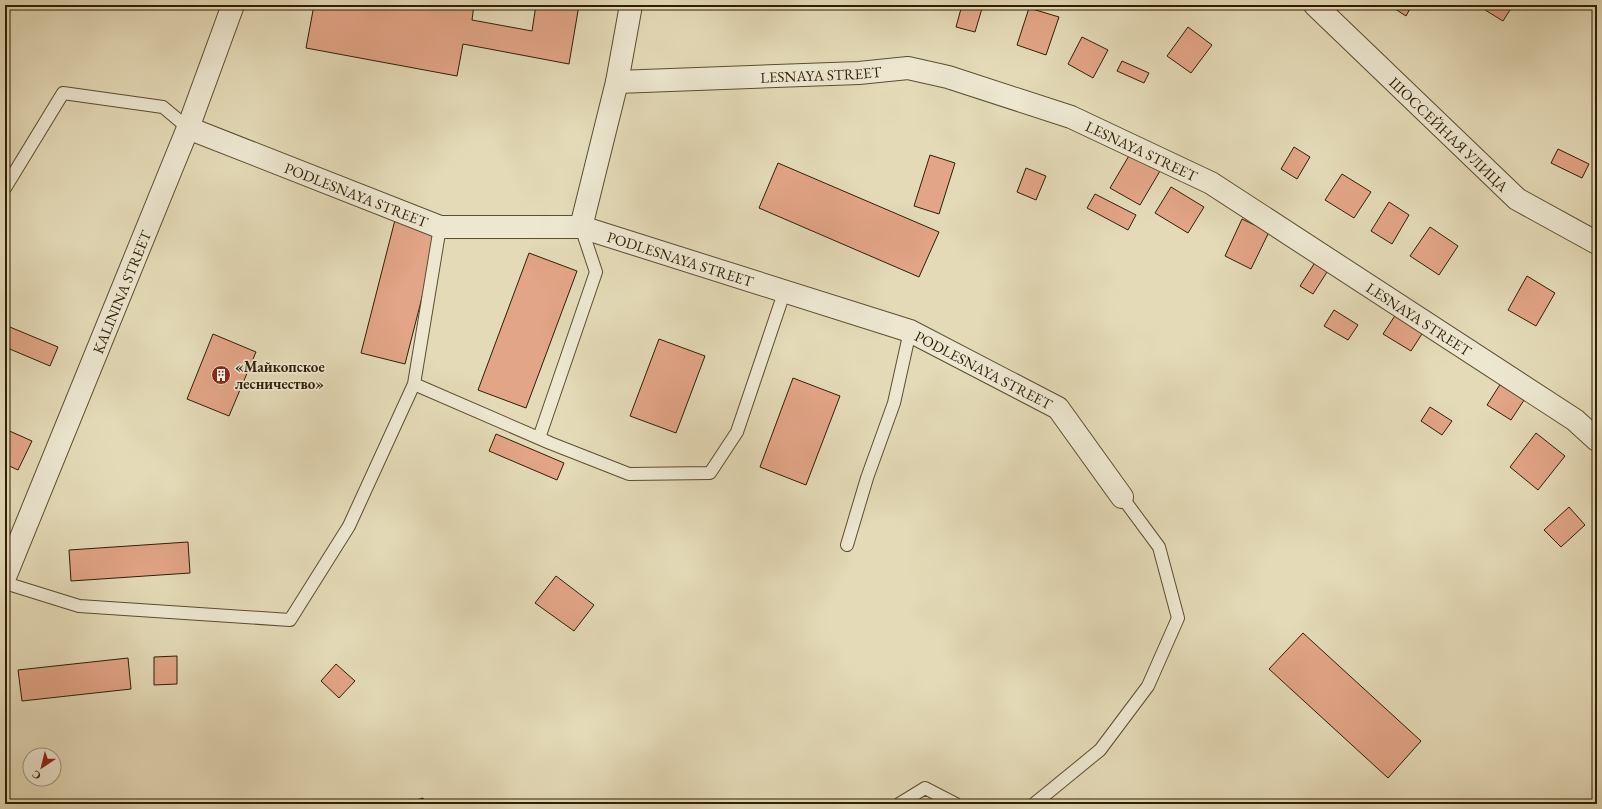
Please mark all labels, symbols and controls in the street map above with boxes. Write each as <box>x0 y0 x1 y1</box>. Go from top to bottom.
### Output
street label: LESNAYA STREET <box>760 61 883 86</box>
street label: ШОССЕЙНАЯ УЛИЦА <box>1386 72 1513 196</box>
street label: LESNAYA STREET <box>1083 116 1202 185</box>
street label: PODLESNAYA STREET <box>282 157 432 231</box>
street label: KALININA STREET <box>88 226 155 356</box>
street label: PODLESNAYA STREET <box>605 226 757 291</box>
street label: LESNAYA STREET <box>1363 277 1476 360</box>
street label: PODLESNAYA STREET <box>912 326 1057 413</box>
place label: «Майкопское лесничество» <box>235 357 325 393</box>
building icon: «Майкопское лесничество» <box>210 364 232 386</box>
north arrow <box>22 747 62 787</box>
text: С <box>29 767 43 783</box>

